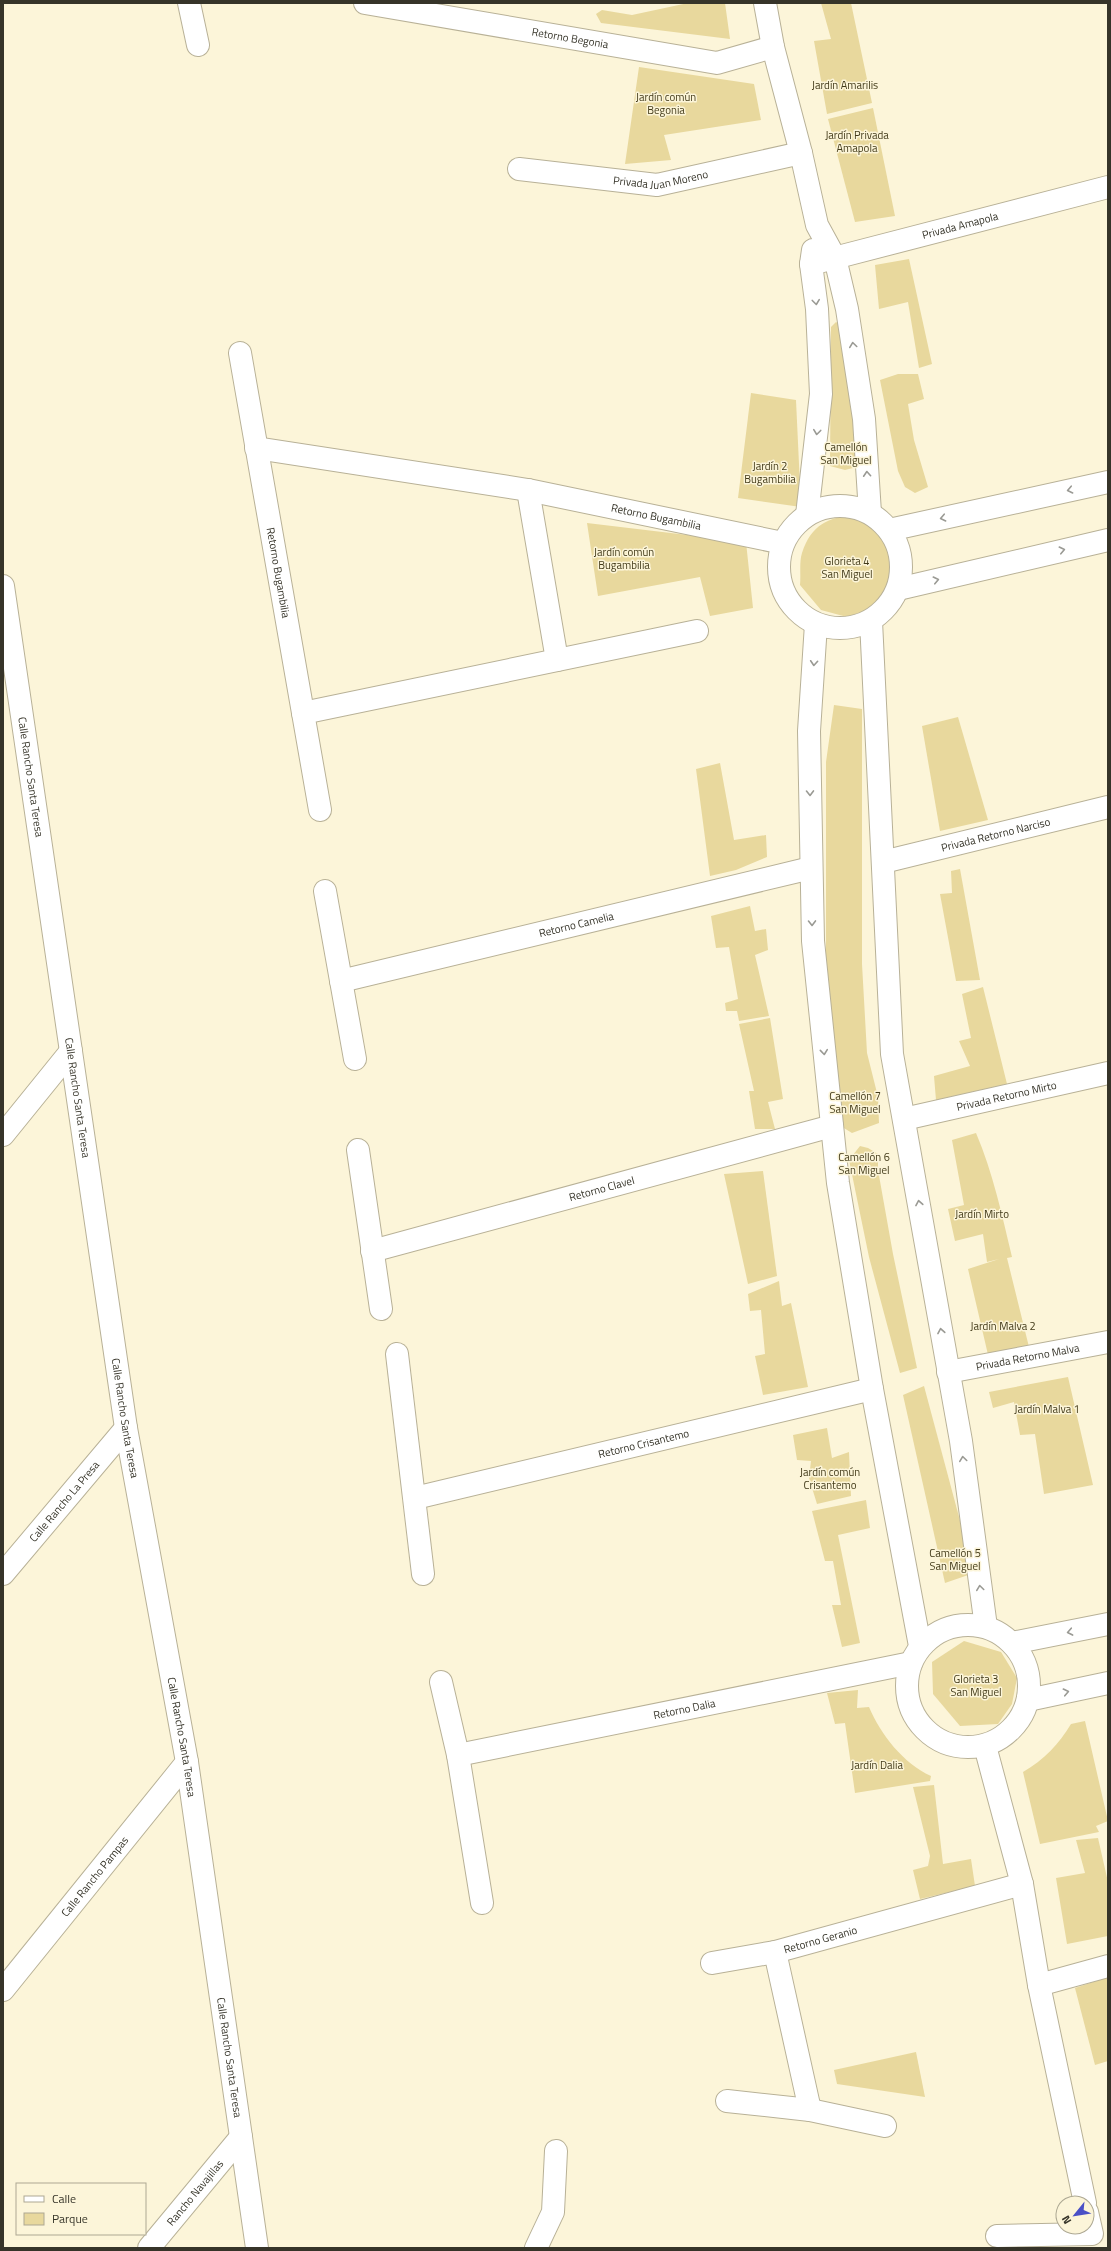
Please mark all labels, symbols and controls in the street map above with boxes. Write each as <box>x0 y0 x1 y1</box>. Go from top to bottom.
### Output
street label: Retorno Begonia <box>530 24 610 52</box>
park label: Jardín Amarilis <box>812 77 878 93</box>
park label: Jardín común Begonia <box>636 89 696 118</box>
park label: Jardín Privada Amapola <box>825 127 889 156</box>
street label: Privada Juan Moreno <box>612 166 710 193</box>
street label: Privada Amapola <box>920 208 1000 243</box>
one-way arrow <box>811 299 820 306</box>
one-way arrow <box>849 342 858 348</box>
one-way arrow <box>813 429 822 435</box>
park label: Camellón San Miguel <box>820 439 872 468</box>
park label: Jardín 2 Bugambilia <box>744 458 796 487</box>
one-way arrow <box>863 471 872 477</box>
one-way arrow <box>1067 486 1073 494</box>
street label: Retorno Bugambilia <box>610 499 703 534</box>
one-way arrow <box>940 514 946 522</box>
street label: Retorno Bugambilia <box>263 526 294 620</box>
park label: Jardín común Bugambilia <box>594 544 654 573</box>
one-way arrow <box>1059 547 1066 555</box>
park label: Glorieta 4 San Miguel <box>821 553 873 582</box>
one-way arrow <box>933 577 939 585</box>
one-way arrow <box>809 660 818 666</box>
street label: Calle Rancho Santa Teresa <box>14 716 48 839</box>
one-way arrow <box>806 790 814 796</box>
street label: Privada Retorno Narciso <box>939 813 1052 856</box>
street label: Retorno Camelia <box>537 908 616 941</box>
one-way arrow <box>808 920 816 926</box>
street label: Calle Rancho Santa Teresa <box>61 1036 94 1159</box>
one-way arrow <box>819 1049 828 1055</box>
street label: Privada Retorno Mirto <box>955 1077 1058 1115</box>
park label: Camellón 7 San Miguel <box>829 1088 881 1117</box>
park label: Camellón 6 San Miguel <box>838 1149 890 1178</box>
street label: Retorno Clavel <box>567 1172 636 1205</box>
one-way arrow <box>915 1200 923 1206</box>
park label: Jardín Mirto <box>955 1206 1009 1222</box>
park label: Jardín Malva 2 <box>970 1318 1036 1334</box>
one-way arrow <box>937 1328 946 1334</box>
street label: Privada Retorno Malva <box>974 1339 1081 1375</box>
street label: Calle Rancho Santa Teresa <box>108 1357 143 1480</box>
park label: Jardín Malva 1 <box>1014 1401 1080 1417</box>
street label: Retorno Crisantemo <box>596 1425 691 1462</box>
one-way arrow <box>959 1456 968 1462</box>
street label: Calle Rancho La Presa <box>25 1457 103 1545</box>
park label: Jardín común Crisantemo <box>800 1464 860 1493</box>
park label: Camellón 5 San Miguel <box>929 1545 981 1574</box>
one-way arrow <box>976 1585 985 1591</box>
one-way arrow <box>1067 1627 1073 1635</box>
park label: Glorieta 3 San Miguel <box>950 1671 1002 1700</box>
street label: Calle Rancho Santa Teresa <box>164 1676 200 1798</box>
one-way arrow <box>1063 1688 1069 1696</box>
street label: Retorno Dalia <box>652 1695 717 1723</box>
park label: Jardín Dalia <box>851 1757 903 1773</box>
street label: Calle Rancho Pampas <box>57 1833 132 1920</box>
street label: Retorno Geranio <box>782 1922 859 1957</box>
street label: Calle Rancho Santa Teresa <box>213 1996 246 2119</box>
street label: Rancho Navajillas <box>163 2156 227 2229</box>
legend <box>16 2183 146 2235</box>
text: Calle <box>52 2189 76 2208</box>
north arrow <box>1055 2195 1095 2235</box>
text: Parque <box>52 2209 88 2228</box>
text: N <box>1058 2213 1075 2227</box>

